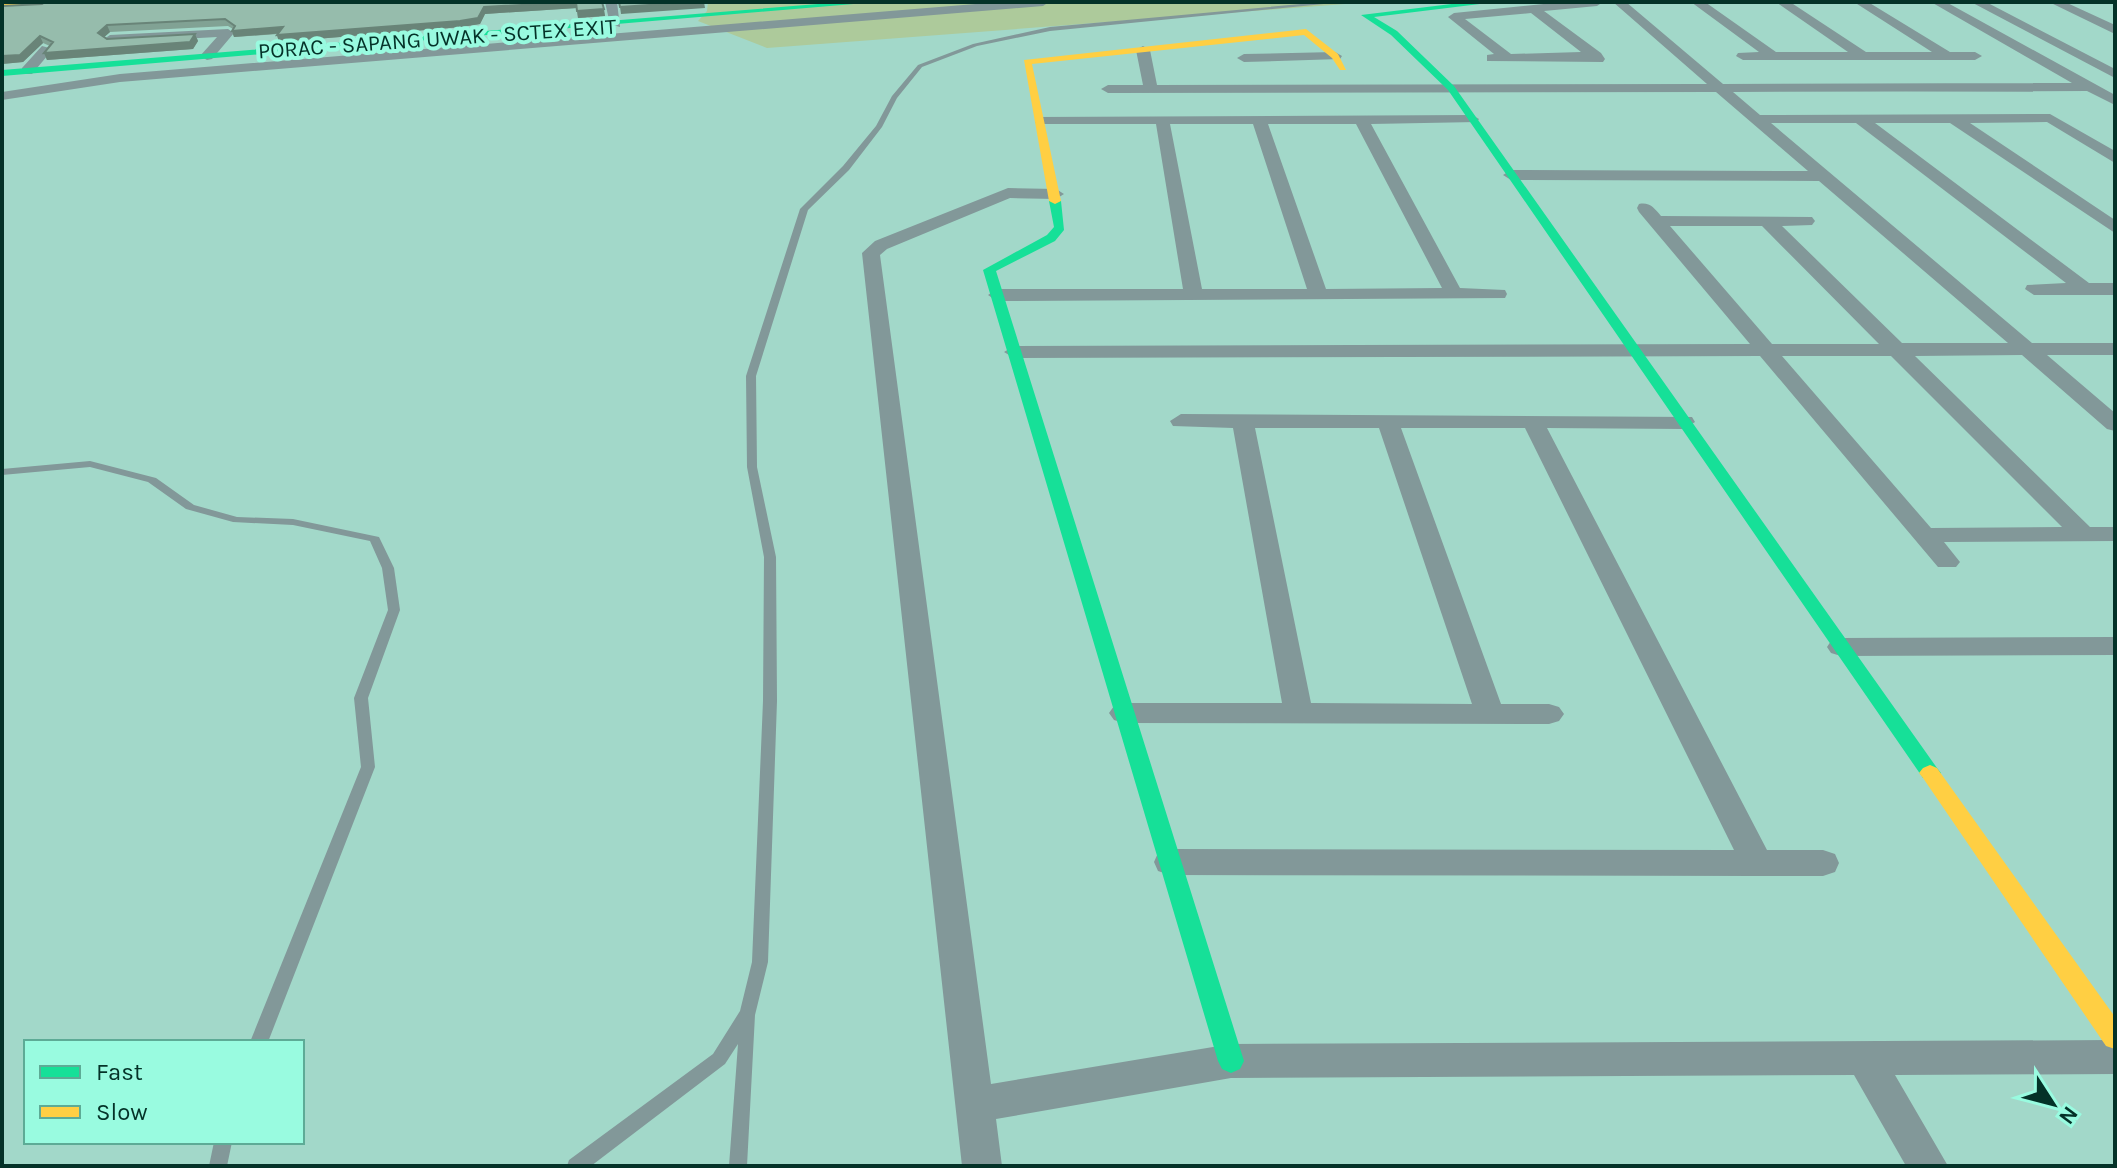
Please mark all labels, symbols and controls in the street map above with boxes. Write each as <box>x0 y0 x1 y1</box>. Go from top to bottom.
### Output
street label: PORAC - SAPANG UWAK - SCTEX EXIT <box>257 14 617 64</box>
legend <box>24 1040 304 1144</box>
text: Fast <box>96 1058 143 1086</box>
north arrow <box>2013 1064 2093 1144</box>
text: Slow <box>96 1098 148 1126</box>
text: N <box>2053 1101 2084 1129</box>

